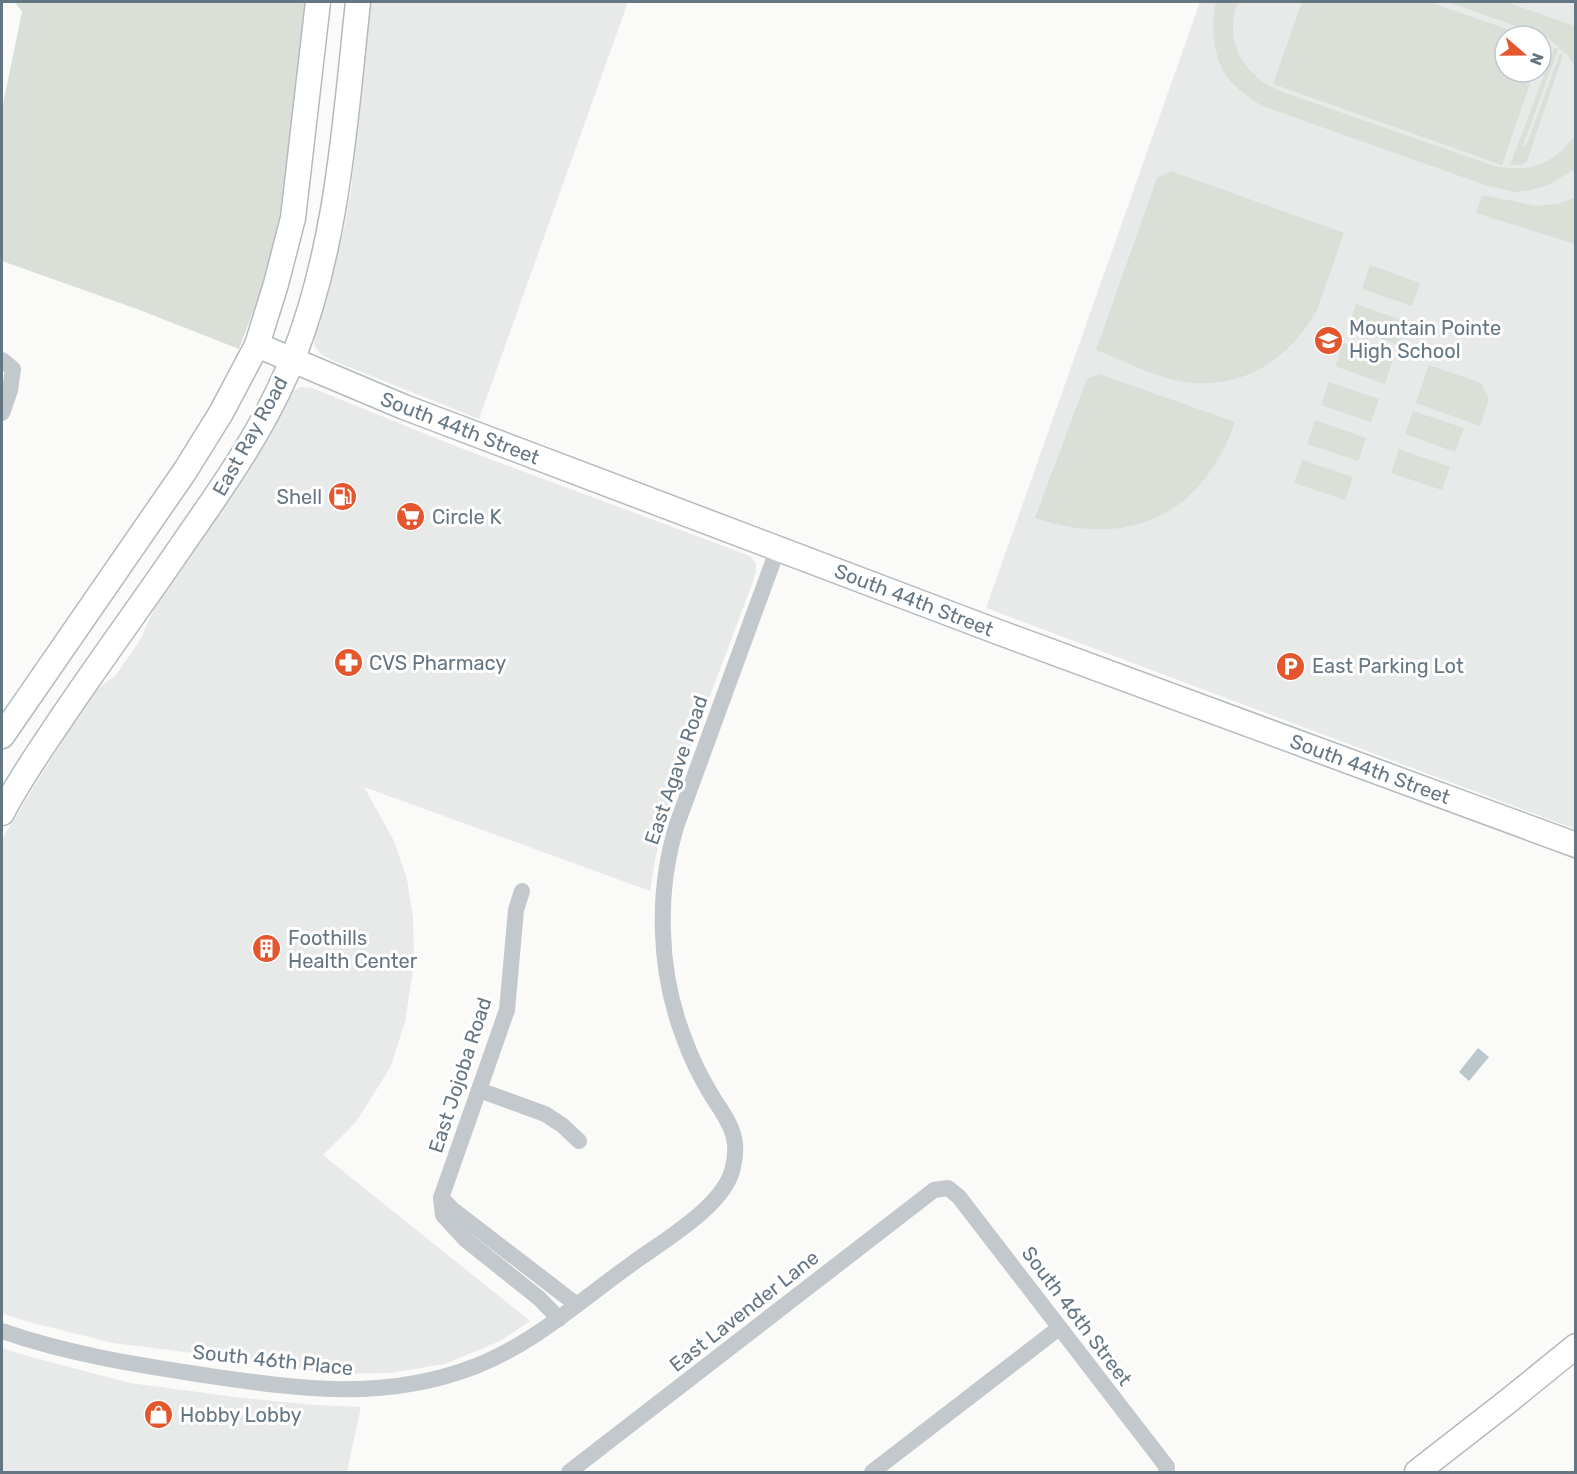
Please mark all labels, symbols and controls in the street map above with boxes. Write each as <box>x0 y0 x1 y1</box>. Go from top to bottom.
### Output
north arrow <box>1493 24 1553 84</box>
text: N <box>1526 50 1548 68</box>
place label: Mountain Pointe High School <box>1349 316 1501 363</box>
school or university icon: Mountain Pointe High School <box>1312 324 1344 356</box>
street label: East Ray Road <box>207 372 293 500</box>
street label: South 44th Street <box>377 387 543 469</box>
fuel station icon: Shell <box>327 481 359 513</box>
place label: Shell <box>276 485 322 509</box>
supermarket icon: Circle K <box>395 501 427 533</box>
place label: Circle K <box>432 505 502 529</box>
street label: South 44th Street <box>831 559 997 641</box>
pharmacy icon: CVS Pharmacy <box>332 647 364 679</box>
parking icon: East Parking Lot <box>1275 650 1307 682</box>
place label: CVS Pharmacy <box>369 651 506 675</box>
place label: East Parking Lot <box>1312 654 1464 678</box>
street label: East Agave Road <box>639 692 713 848</box>
street label: South 44th Street <box>1287 729 1453 809</box>
place label: Foothills Health Center <box>288 926 418 973</box>
building icon: Foothills Health Center <box>251 933 283 965</box>
street label: East Jojoba Road <box>424 994 496 1156</box>
street label: South 46th Street <box>1017 1242 1137 1390</box>
street label: East Lavender Lane <box>665 1245 823 1377</box>
street label: South 46th Place <box>192 1340 354 1380</box>
shop icon: Hobby Lobby <box>143 1399 175 1431</box>
place label: Hobby Lobby <box>180 1403 302 1427</box>

